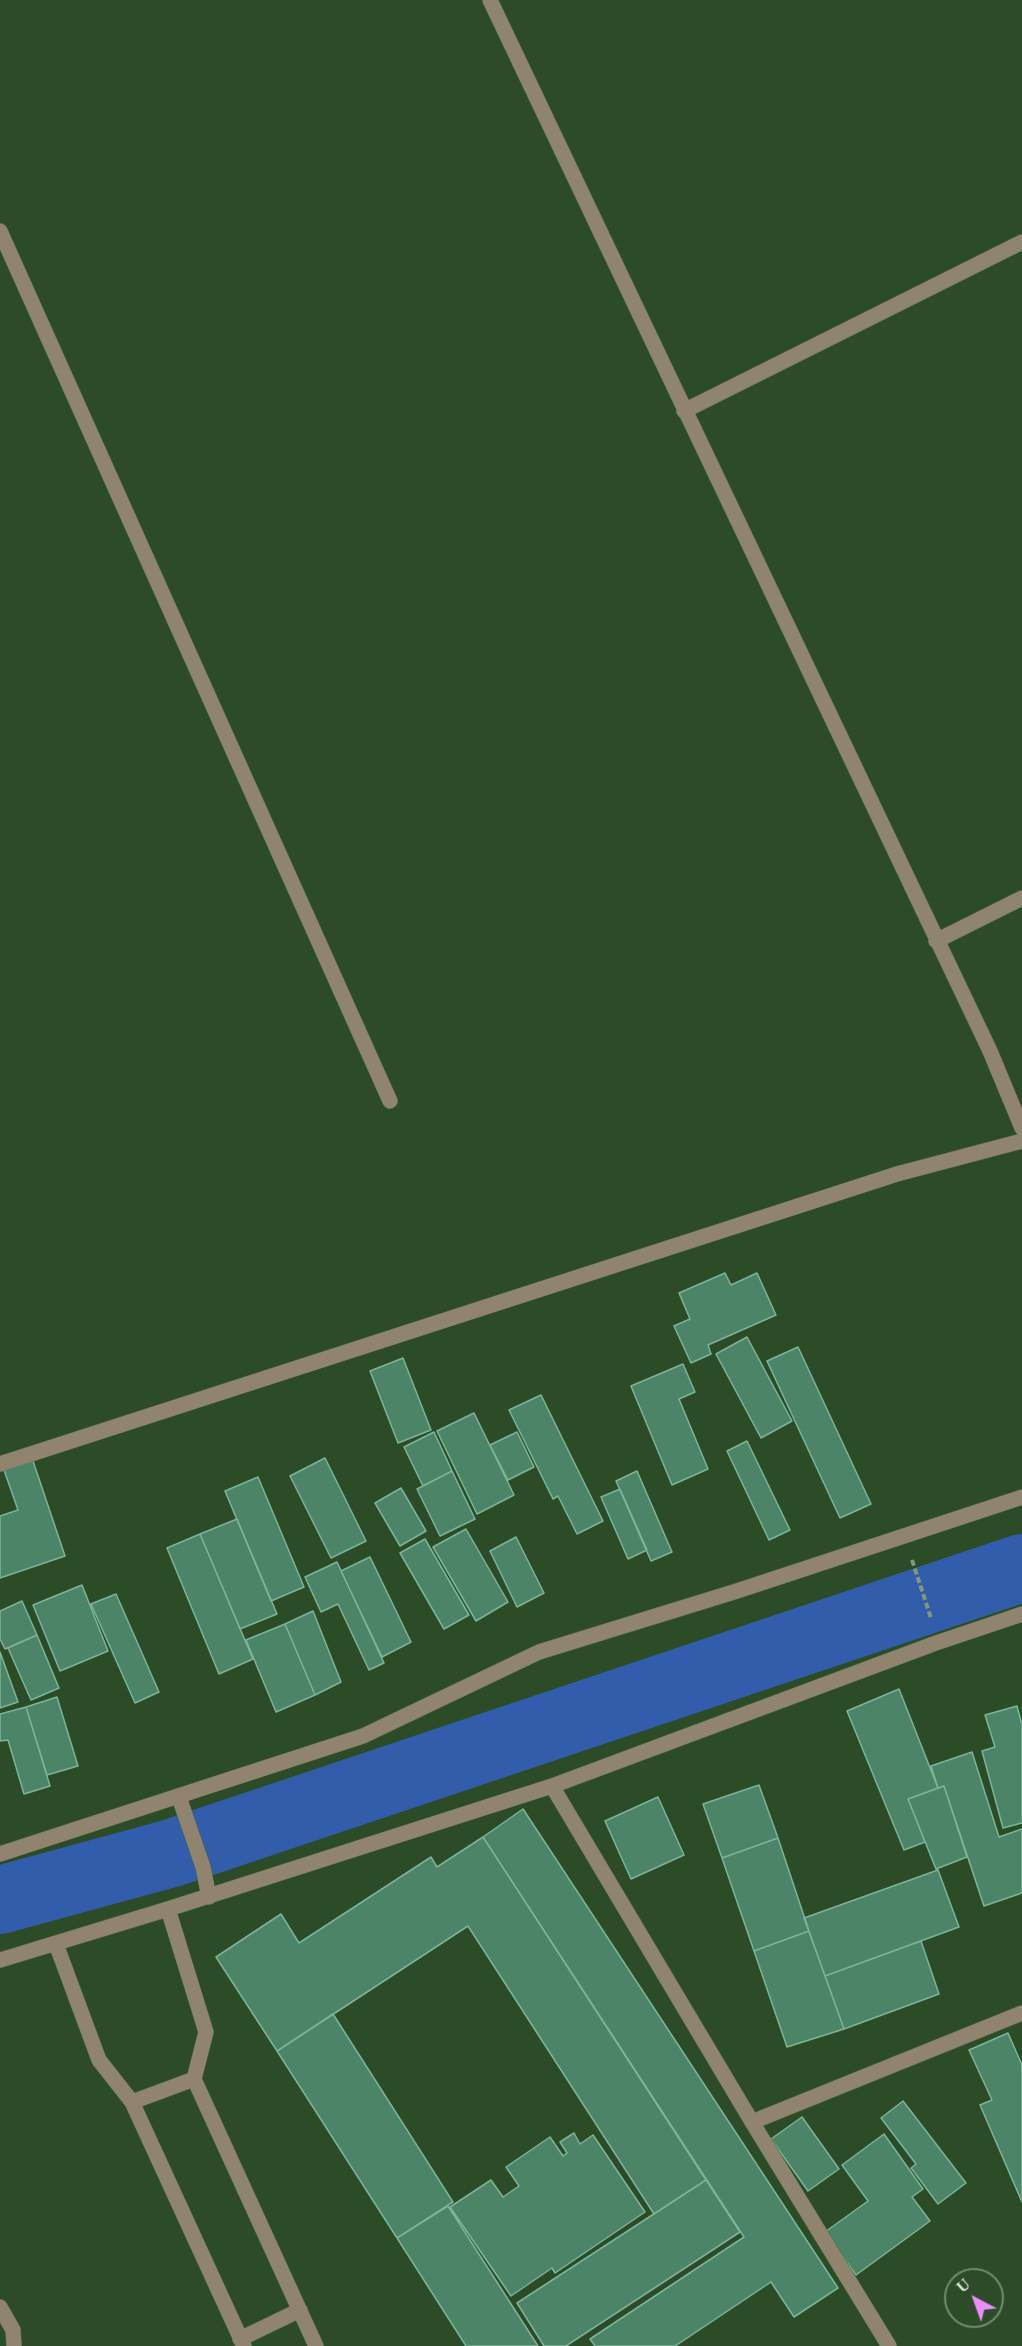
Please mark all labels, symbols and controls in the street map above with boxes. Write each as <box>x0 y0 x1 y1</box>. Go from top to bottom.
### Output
north arrow <box>944 2268 1004 2328</box>
text: U <box>953 2275 973 2296</box>

